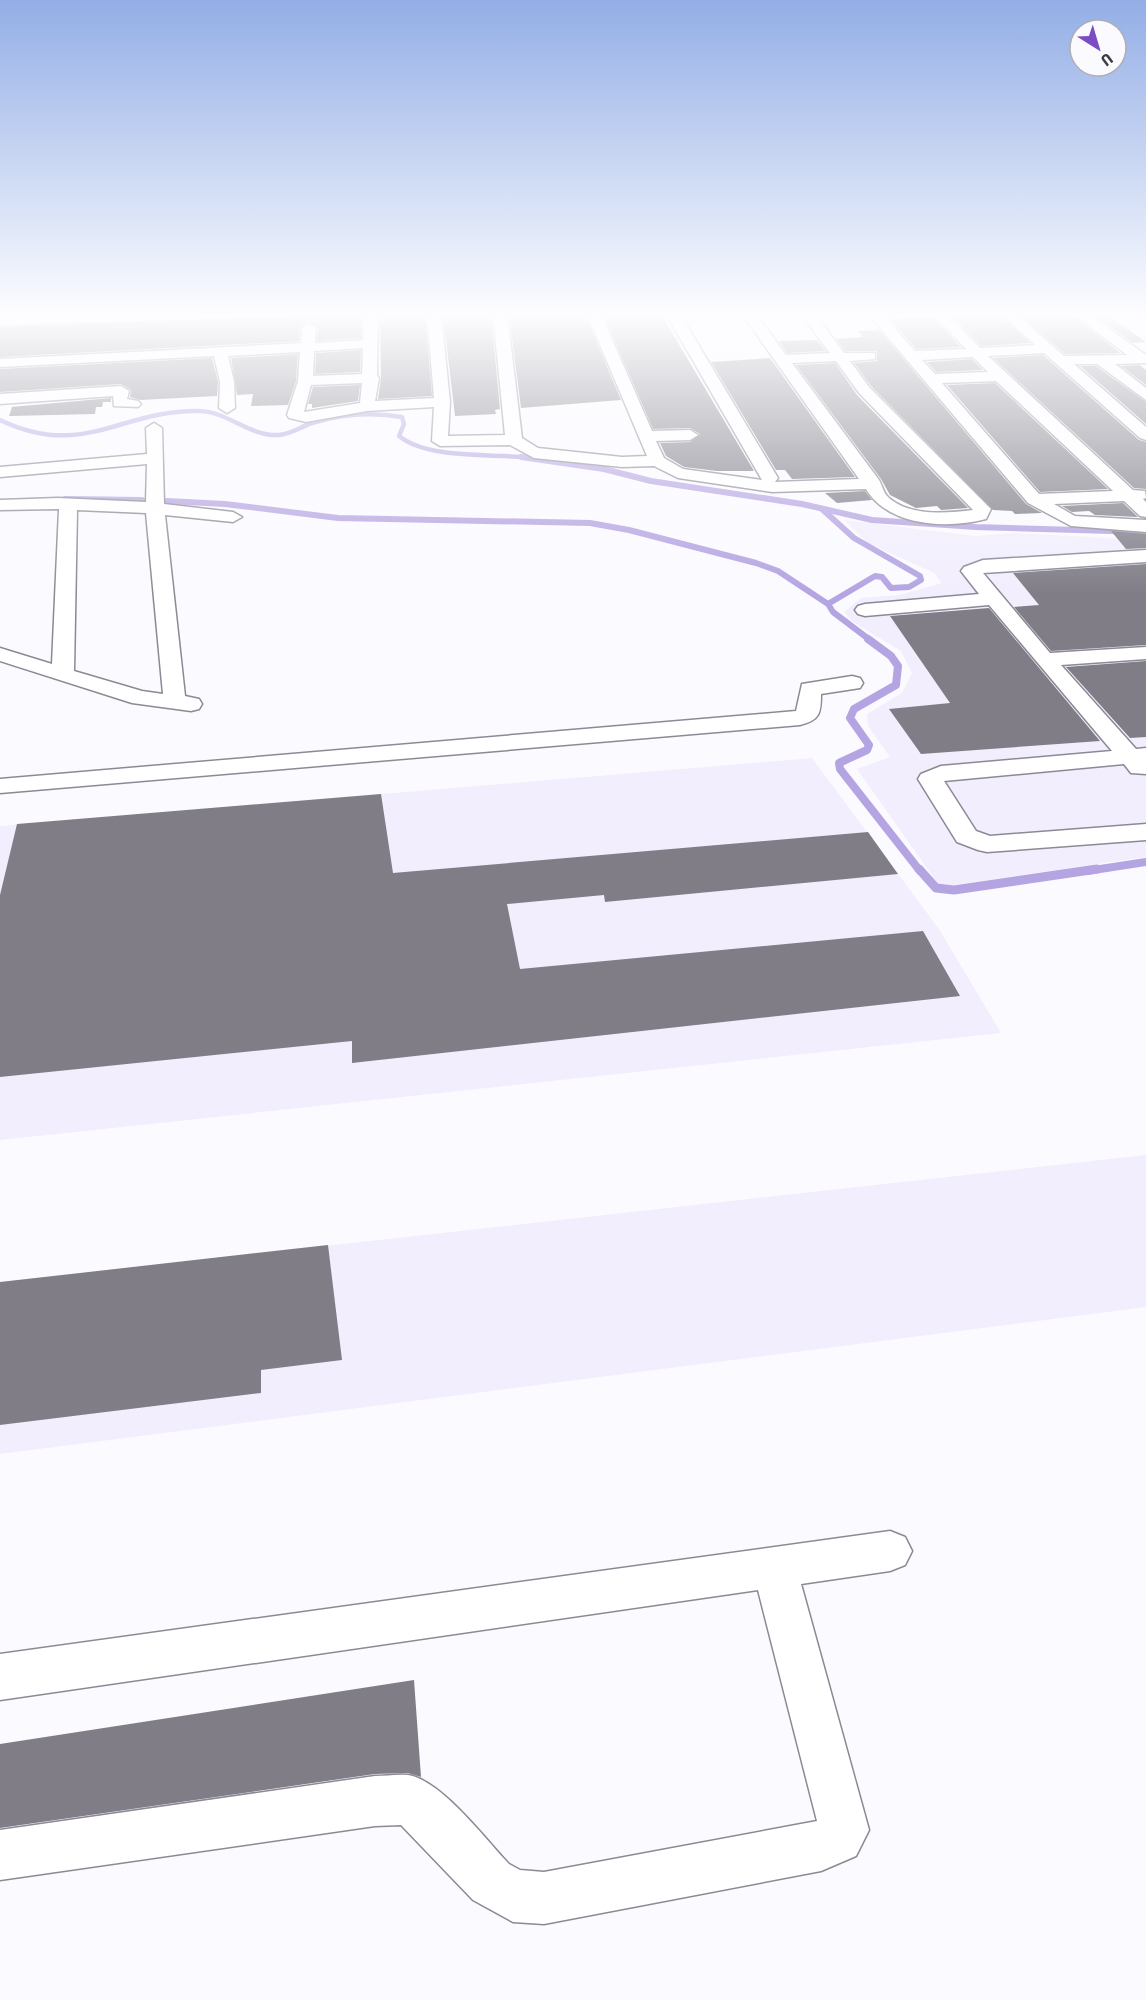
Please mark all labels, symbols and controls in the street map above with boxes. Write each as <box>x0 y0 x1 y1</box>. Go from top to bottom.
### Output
north arrow <box>1068 18 1128 78</box>
text: U <box>1098 50 1116 70</box>

